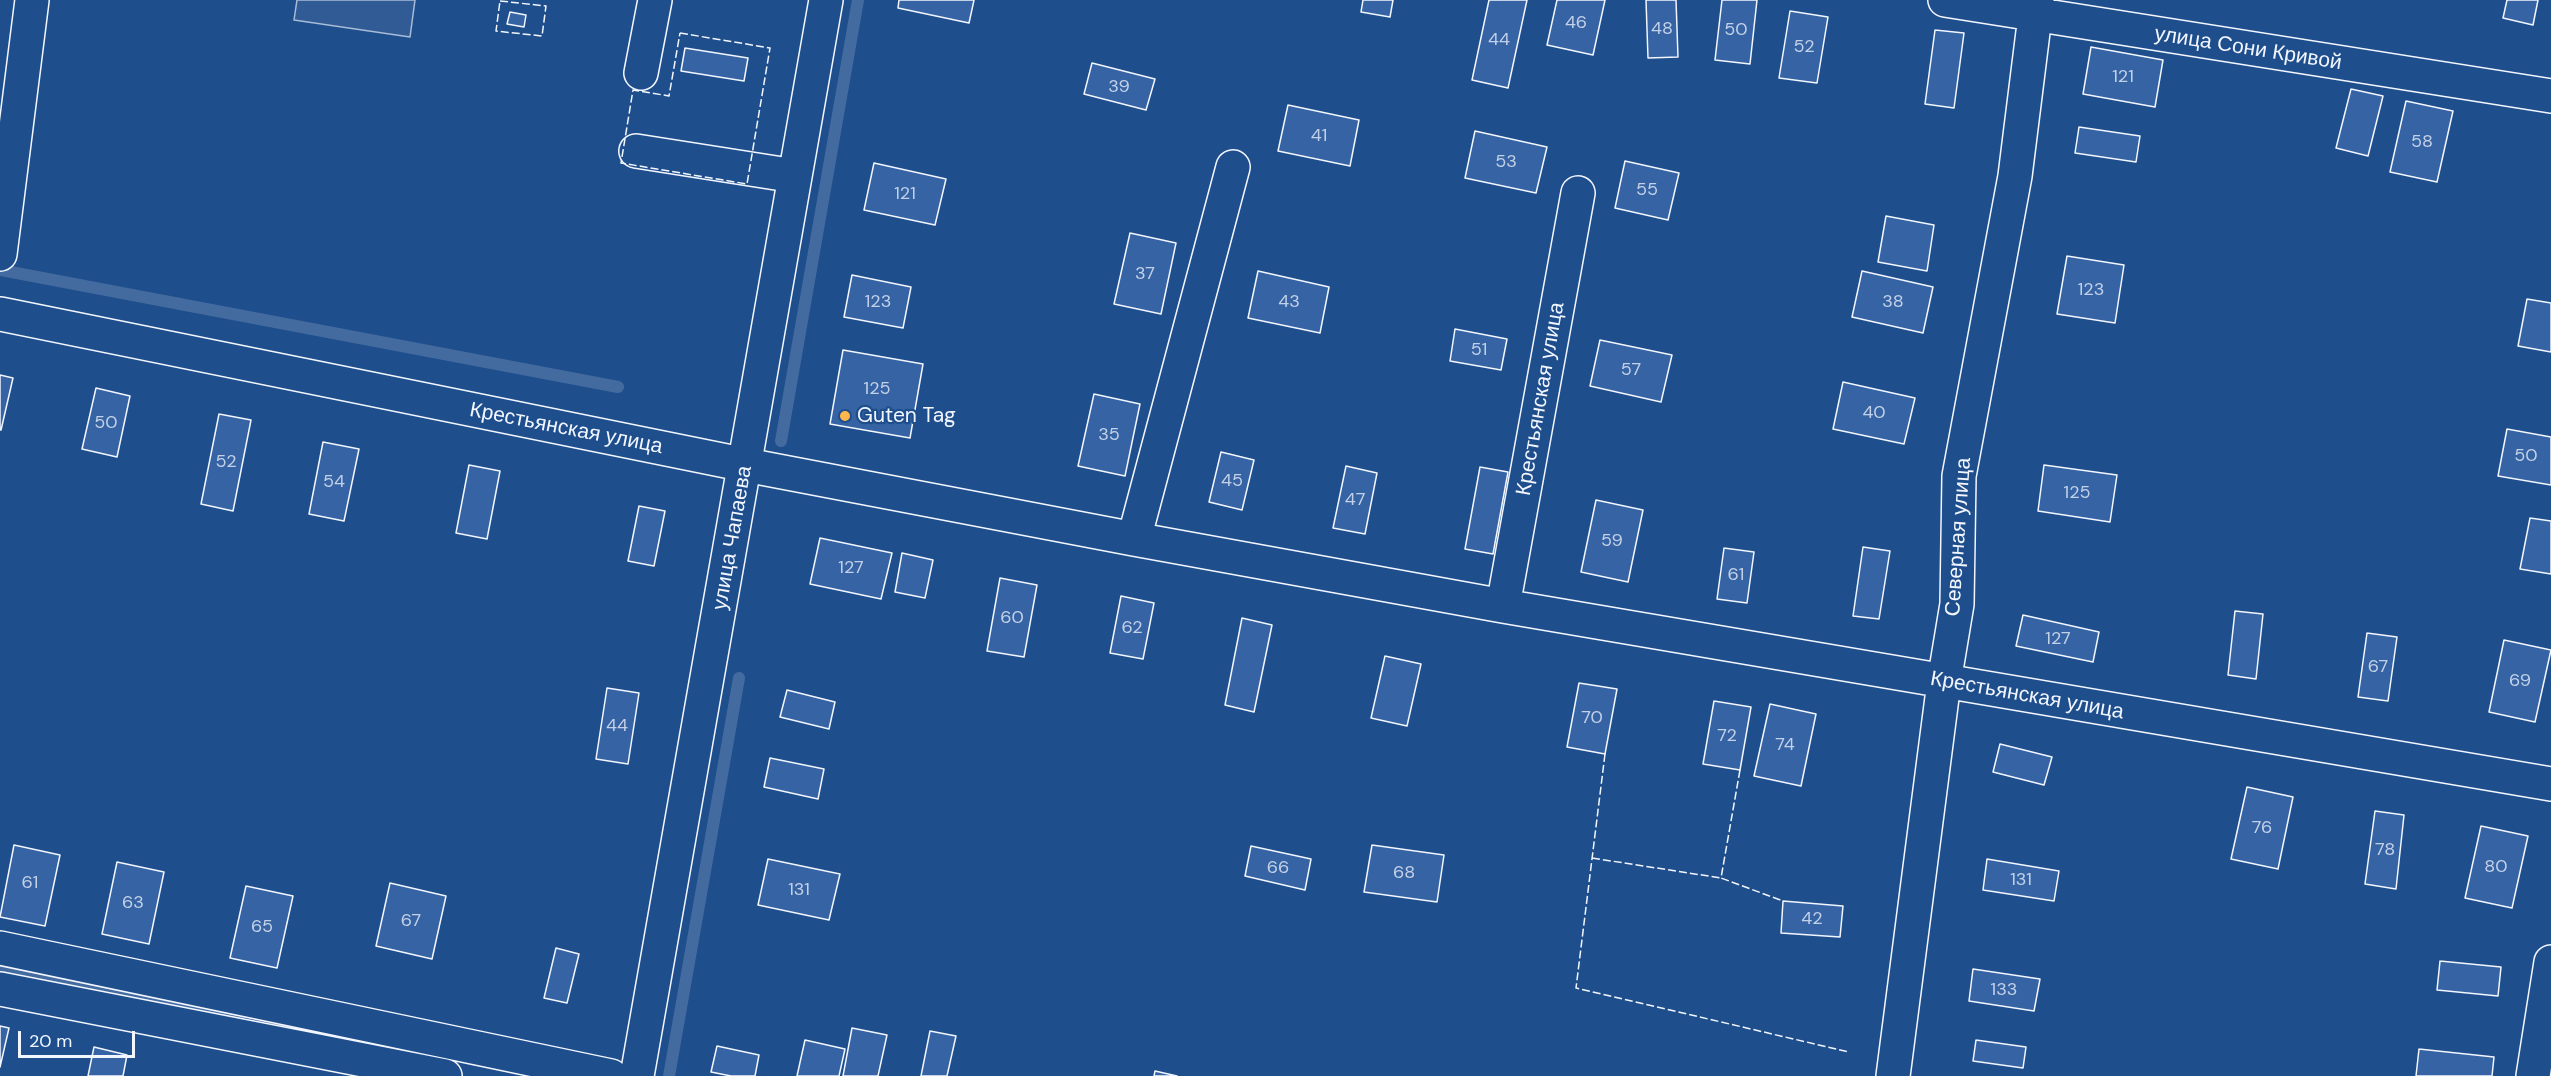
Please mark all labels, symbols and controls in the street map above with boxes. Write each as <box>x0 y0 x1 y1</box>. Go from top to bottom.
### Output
house number: 46 <box>1565 12 1587 34</box>
house number: 48 <box>1651 18 1673 40</box>
house number: 50 <box>1724 19 1748 41</box>
street label: улица Сони Кривой <box>2153 22 2343 76</box>
house number: 44 <box>1488 29 1510 51</box>
house number: 52 <box>1793 36 1815 58</box>
house number: 121 <box>2112 66 2134 88</box>
house number: 39 <box>1108 76 1130 98</box>
house number: 41 <box>1311 125 1327 147</box>
house number: 58 <box>2411 131 2433 153</box>
house number: 53 <box>1495 151 1517 173</box>
house number: 55 <box>1636 179 1658 201</box>
house number: 121 <box>894 183 916 205</box>
house number: 37 <box>1135 263 1155 285</box>
house number: 123 <box>2078 279 2104 301</box>
house number: 123 <box>865 291 891 313</box>
house number: 43 <box>1278 291 1300 313</box>
house number: 38 <box>1882 291 1904 313</box>
street label: Крестьянская улица <box>1512 300 1570 498</box>
house number: 51 <box>1471 339 1487 361</box>
house number: 57 <box>1621 359 1641 381</box>
house number: 125 <box>864 378 890 400</box>
street label: Крестьянская улица <box>467 398 665 460</box>
house number: 40 <box>1862 402 1886 424</box>
place label: Guten Tag <box>857 403 956 429</box>
marker: Guten Tag <box>838 409 852 423</box>
house number: 50 <box>94 412 118 434</box>
house number: 35 <box>1098 424 1120 446</box>
house number: 50 <box>2514 445 2538 467</box>
house number: 52 <box>215 451 237 473</box>
street label: Северная улица <box>1941 457 1977 617</box>
street label: улица Чапаева <box>708 464 758 612</box>
house number: 45 <box>1221 470 1243 492</box>
house number: 54 <box>323 471 345 493</box>
house number: 125 <box>2064 482 2090 504</box>
house number: 47 <box>1345 489 1365 511</box>
house number: 59 <box>1601 530 1623 552</box>
house number: 127 <box>838 557 864 579</box>
house number: 61 <box>1728 564 1744 586</box>
house number: 60 <box>1000 607 1024 629</box>
house number: 62 <box>1121 617 1143 639</box>
house number: 127 <box>2045 628 2071 650</box>
house number: 67 <box>2368 656 2388 678</box>
street label: Крестьянская улица <box>1928 667 2126 725</box>
house number: 69 <box>2509 670 2531 692</box>
house number: 70 <box>1581 707 1603 729</box>
house number: 44 <box>606 715 628 737</box>
house number: 72 <box>1717 725 1737 747</box>
house number: 74 <box>1775 734 1795 756</box>
house number: 76 <box>2252 817 2272 839</box>
house number: 78 <box>2375 839 2395 861</box>
house number: 80 <box>2484 856 2508 878</box>
house number: 66 <box>1267 857 1289 879</box>
house number: 68 <box>1393 862 1415 884</box>
house number: 131 <box>2010 869 2032 891</box>
house number: 61 <box>22 872 38 894</box>
house number: 131 <box>788 879 810 901</box>
house number: 63 <box>122 892 144 914</box>
house number: 42 <box>1801 908 1823 930</box>
house number: 67 <box>401 910 421 932</box>
house number: 65 <box>251 916 273 938</box>
house number: 133 <box>1991 979 2017 1001</box>
scale bar <box>21 1019 138 1057</box>
text: 20 m <box>29 1029 72 1053</box>

